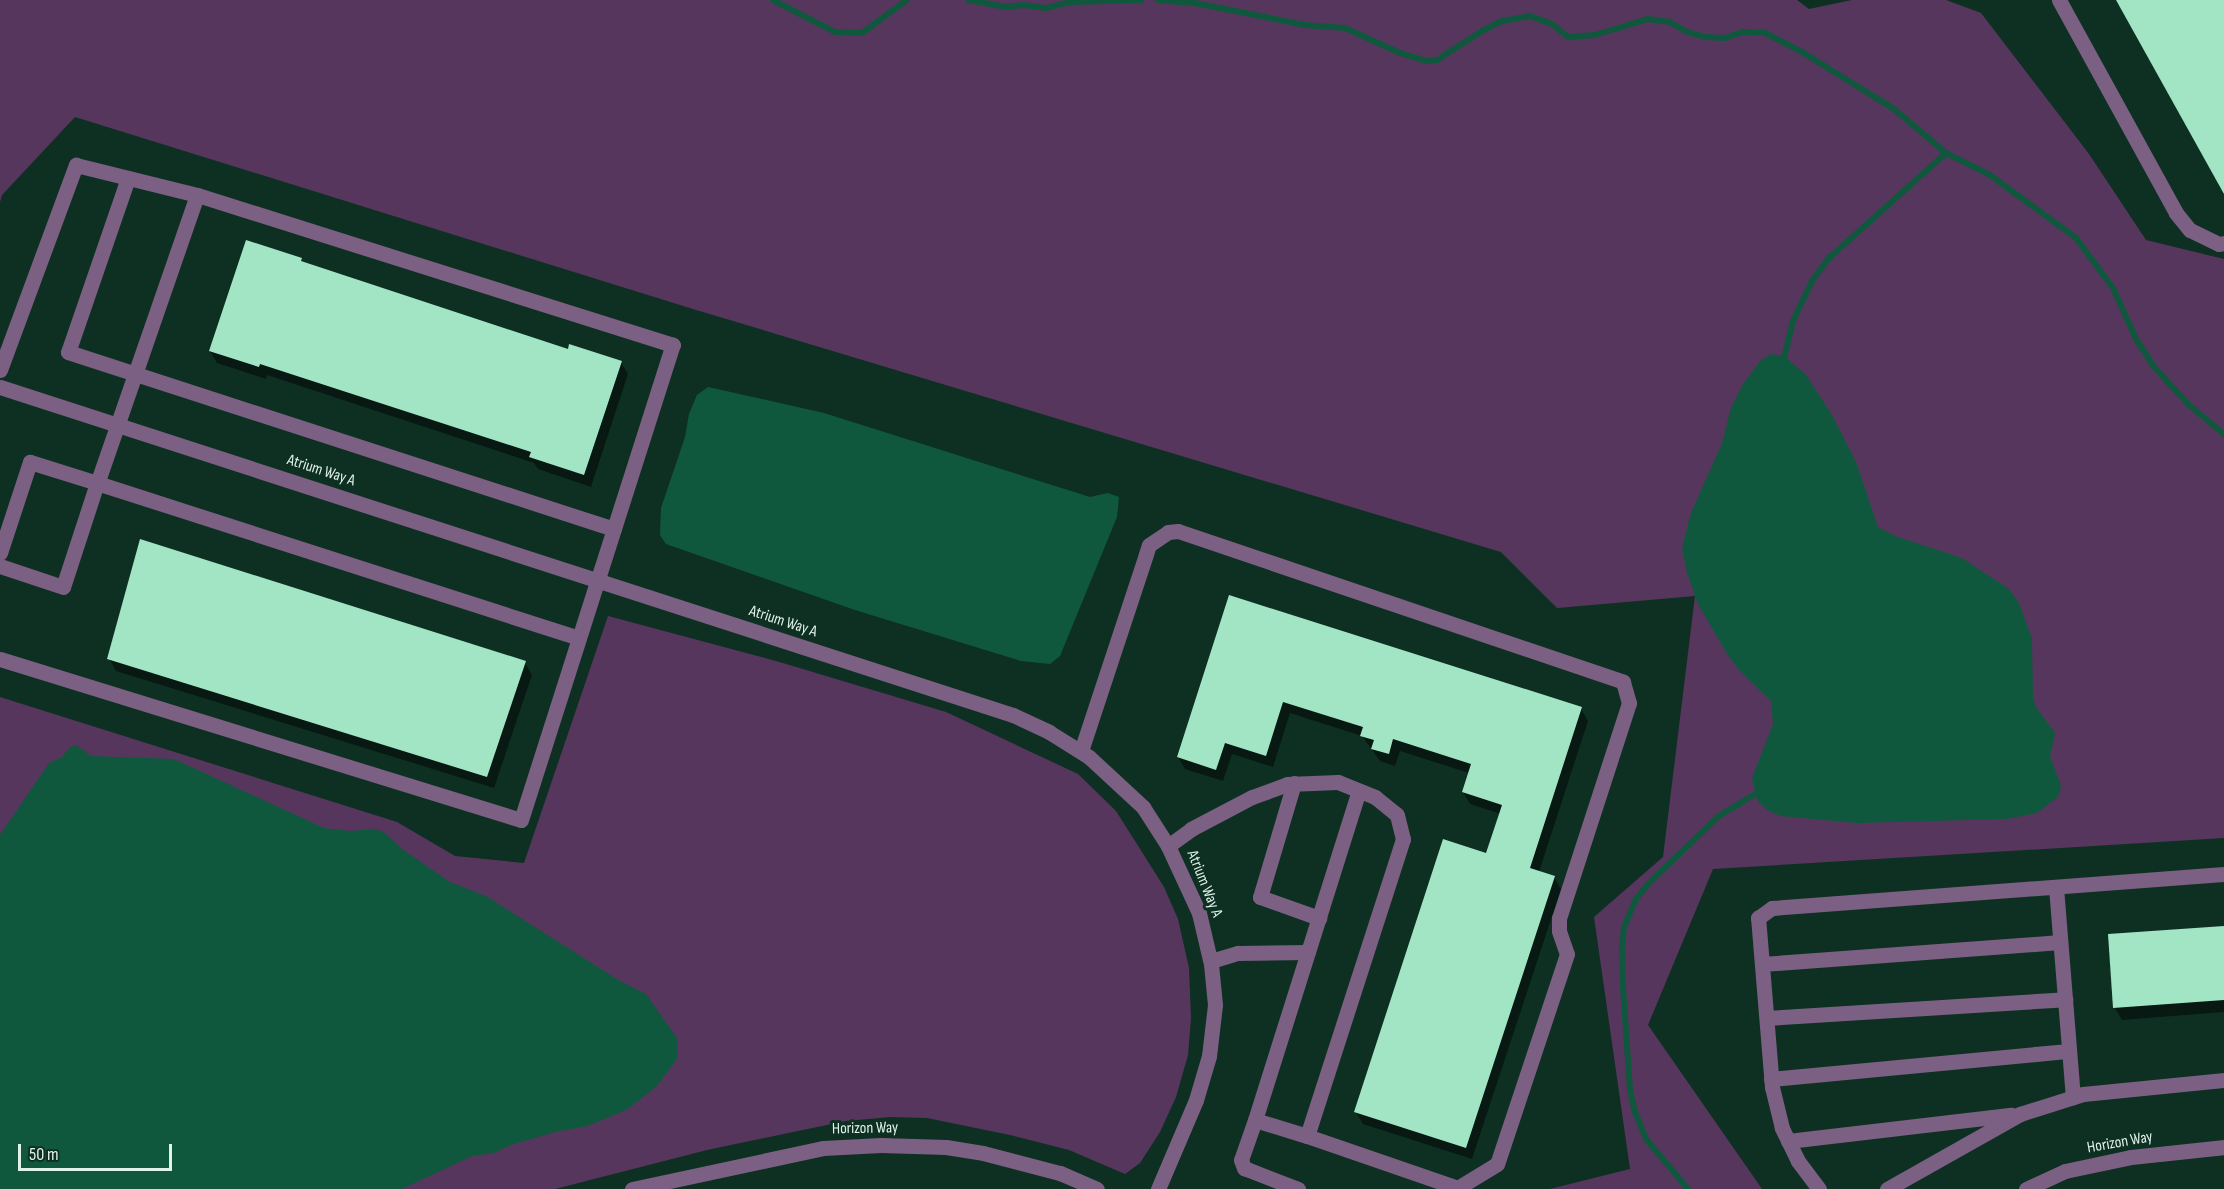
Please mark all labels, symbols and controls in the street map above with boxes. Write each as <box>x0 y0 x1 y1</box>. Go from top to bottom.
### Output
street label: Atrium Way A <box>285 451 357 491</box>
street label: Atrium Way A <box>747 602 819 642</box>
street label: Atrium Way A <box>1182 848 1226 920</box>
street label: Horizon Way <box>832 1119 898 1139</box>
street label: Horizon Way <box>2086 1128 2154 1158</box>
scale bar <box>21 1132 176 1170</box>
text: 50 m <box>29 1144 59 1165</box>

